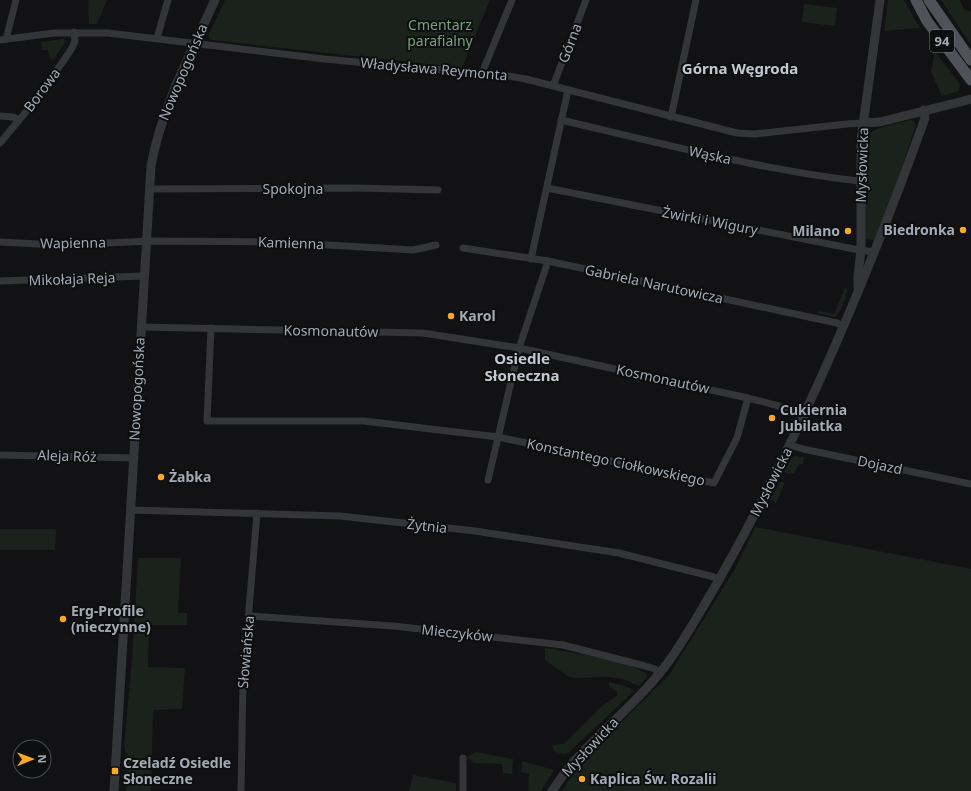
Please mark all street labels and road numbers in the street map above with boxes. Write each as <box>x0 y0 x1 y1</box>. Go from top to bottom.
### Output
street label: Górna <box>553 20 586 65</box>
street label: Nowopogońska <box>154 21 211 123</box>
road number: 94 <box>930 30 954 52</box>
street label: Władysława Reymonta <box>360 53 508 84</box>
street label: Borowa <box>19 64 64 115</box>
street label: Mysłowicka <box>851 127 872 203</box>
street label: Wąska <box>687 141 733 168</box>
street label: Spokojna <box>263 179 323 198</box>
street label: Żwirki i Wigury <box>661 202 760 239</box>
street label: Wapienna <box>40 232 106 253</box>
street label: Kamienna <box>258 232 324 253</box>
street label: Gabriela Narutowicza <box>583 260 725 307</box>
street label: Mikołaja Reja <box>28 267 116 290</box>
street label: Kosmonautów <box>283 320 379 341</box>
street label: Nowopogońska <box>124 337 149 441</box>
street label: Kosmonautów <box>615 359 711 398</box>
street label: Konstantego Ciołkowskiego <box>525 433 707 490</box>
street label: Mysłowicka <box>745 444 796 520</box>
street label: Aleja Róż <box>37 445 97 466</box>
street label: Dojazd <box>856 451 904 479</box>
street label: Żytnia <box>406 514 448 537</box>
street label: Słowiańska <box>233 615 258 689</box>
street label: Mieczyków <box>421 619 494 646</box>
street label: Mysłowicka <box>557 713 622 781</box>

